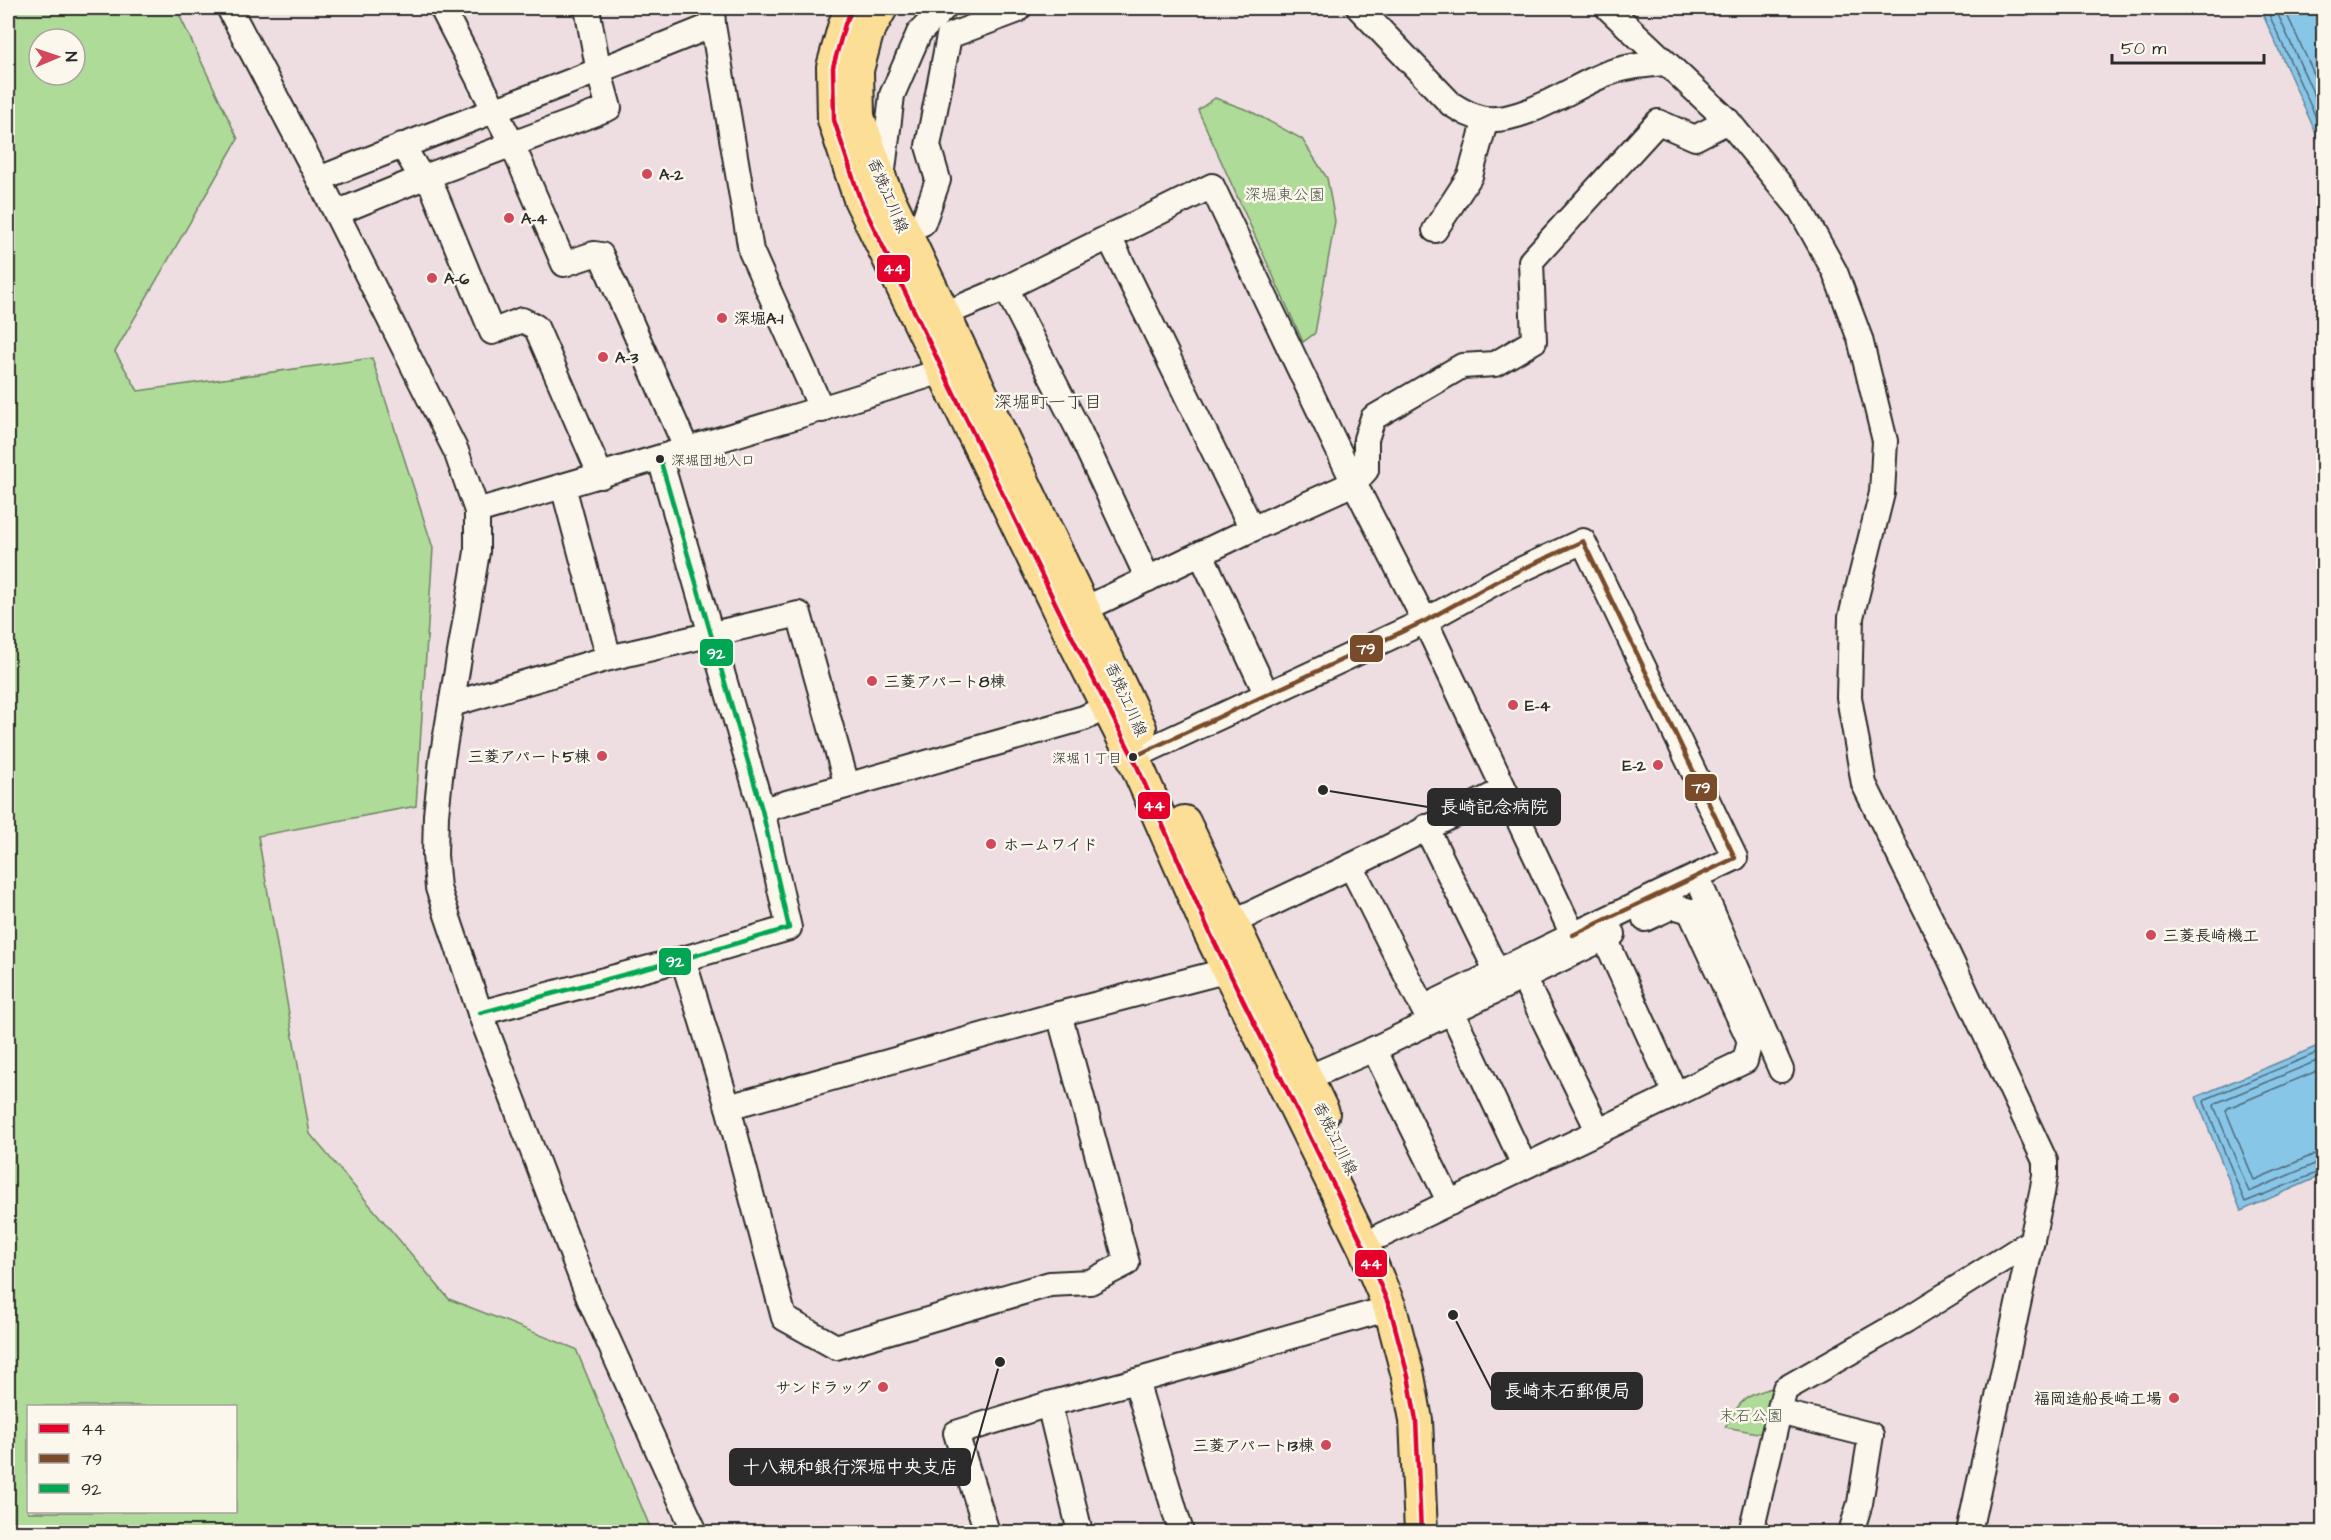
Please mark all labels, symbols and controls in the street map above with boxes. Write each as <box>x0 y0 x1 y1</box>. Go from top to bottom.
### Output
north arrow <box>27 27 87 87</box>
scale bar <box>2112 27 2264 65</box>
text: 50 m <box>2121 36 2166 61</box>
text: N <box>60 51 82 62</box>
street label: 香焼江川線 <box>862 154 914 237</box>
place label: A-2 <box>659 164 684 186</box>
marker: A-2 <box>640 167 654 181</box>
park label: 深堀東公園 <box>1245 184 1325 206</box>
place label: A-4 <box>521 208 547 230</box>
marker: A-4 <box>502 211 516 225</box>
line badge: 44 <box>876 254 911 283</box>
text: 44 <box>883 258 905 280</box>
place label: A-6 <box>444 268 469 290</box>
marker: A-6 <box>425 271 439 285</box>
place label: 深堀A-1 <box>734 308 784 330</box>
marker: 深堀A-1 <box>715 311 729 325</box>
place label: A-3 <box>615 347 639 369</box>
marker: A-3 <box>596 350 610 364</box>
district label: 深堀町一丁目 <box>994 390 1102 415</box>
place label: 深堀団地入口 <box>671 451 755 471</box>
marker: 深堀団地入口 <box>654 453 666 465</box>
line badge: 79 <box>1349 634 1384 663</box>
line badge: 92 <box>699 638 734 667</box>
text: 79 <box>1356 638 1375 660</box>
text: 92 <box>707 643 726 665</box>
street label: 香焼江川線 <box>1100 658 1152 740</box>
place label: 三菱アパート8棟 <box>884 671 1006 693</box>
marker: 三菱アパート8棟 <box>865 674 879 688</box>
place label: E-4 <box>1525 695 1550 717</box>
marker: E-4 <box>1506 698 1520 712</box>
place label: 三菱アパート5棟 <box>468 746 591 768</box>
marker: 三菱アパート5棟 <box>595 749 609 763</box>
place label: 深堀１丁目 <box>1052 749 1122 769</box>
marker: 深堀１丁目 <box>1127 751 1139 763</box>
place label: E-2 <box>1622 755 1647 777</box>
marker: E-2 <box>1651 758 1665 772</box>
line badge: 79 <box>1684 773 1718 802</box>
text: 79 <box>1691 777 1710 799</box>
callout: 長崎記念病院 <box>1428 789 1560 825</box>
line badge: 44 <box>1137 791 1171 820</box>
text: 44 <box>1143 795 1165 817</box>
text: 長崎記念病院 <box>1440 795 1548 820</box>
place label: ホームワイド <box>1003 834 1098 856</box>
marker: ホームワイド <box>984 837 998 851</box>
place label: 三菱長崎機工 <box>2163 925 2259 947</box>
marker: 三菱長崎機工 <box>2144 928 2158 942</box>
line badge: 92 <box>658 947 692 976</box>
text: 92 <box>666 951 685 973</box>
street label: 香焼江川線 <box>1308 1098 1363 1179</box>
line badge: 44 <box>1354 1249 1388 1278</box>
text: 44 <box>1360 1253 1382 1275</box>
callout: 長崎末石郵便局 <box>1492 1373 1642 1409</box>
place label: サンドラッグ <box>775 1377 871 1399</box>
text: 長崎末石郵便局 <box>1504 1379 1630 1404</box>
marker: サンドラッグ <box>876 1380 890 1394</box>
place label: 福岡造船長崎工場 <box>2034 1388 2162 1410</box>
marker: 福岡造船長崎工場 <box>2167 1391 2181 1405</box>
legend <box>27 1405 237 1513</box>
park label: 末石公園 <box>1719 1405 1783 1427</box>
text: 44 <box>81 1417 106 1442</box>
place label: 三菱アパート13棟 <box>1193 1435 1315 1457</box>
marker: 三菱アパート13棟 <box>1319 1438 1333 1452</box>
text: 79 <box>81 1447 102 1472</box>
callout: 十八親和銀行深堀中央支店 <box>730 1449 970 1485</box>
text: 十八親和銀行深堀中央支店 <box>742 1455 958 1480</box>
text: 92 <box>81 1477 102 1502</box>

